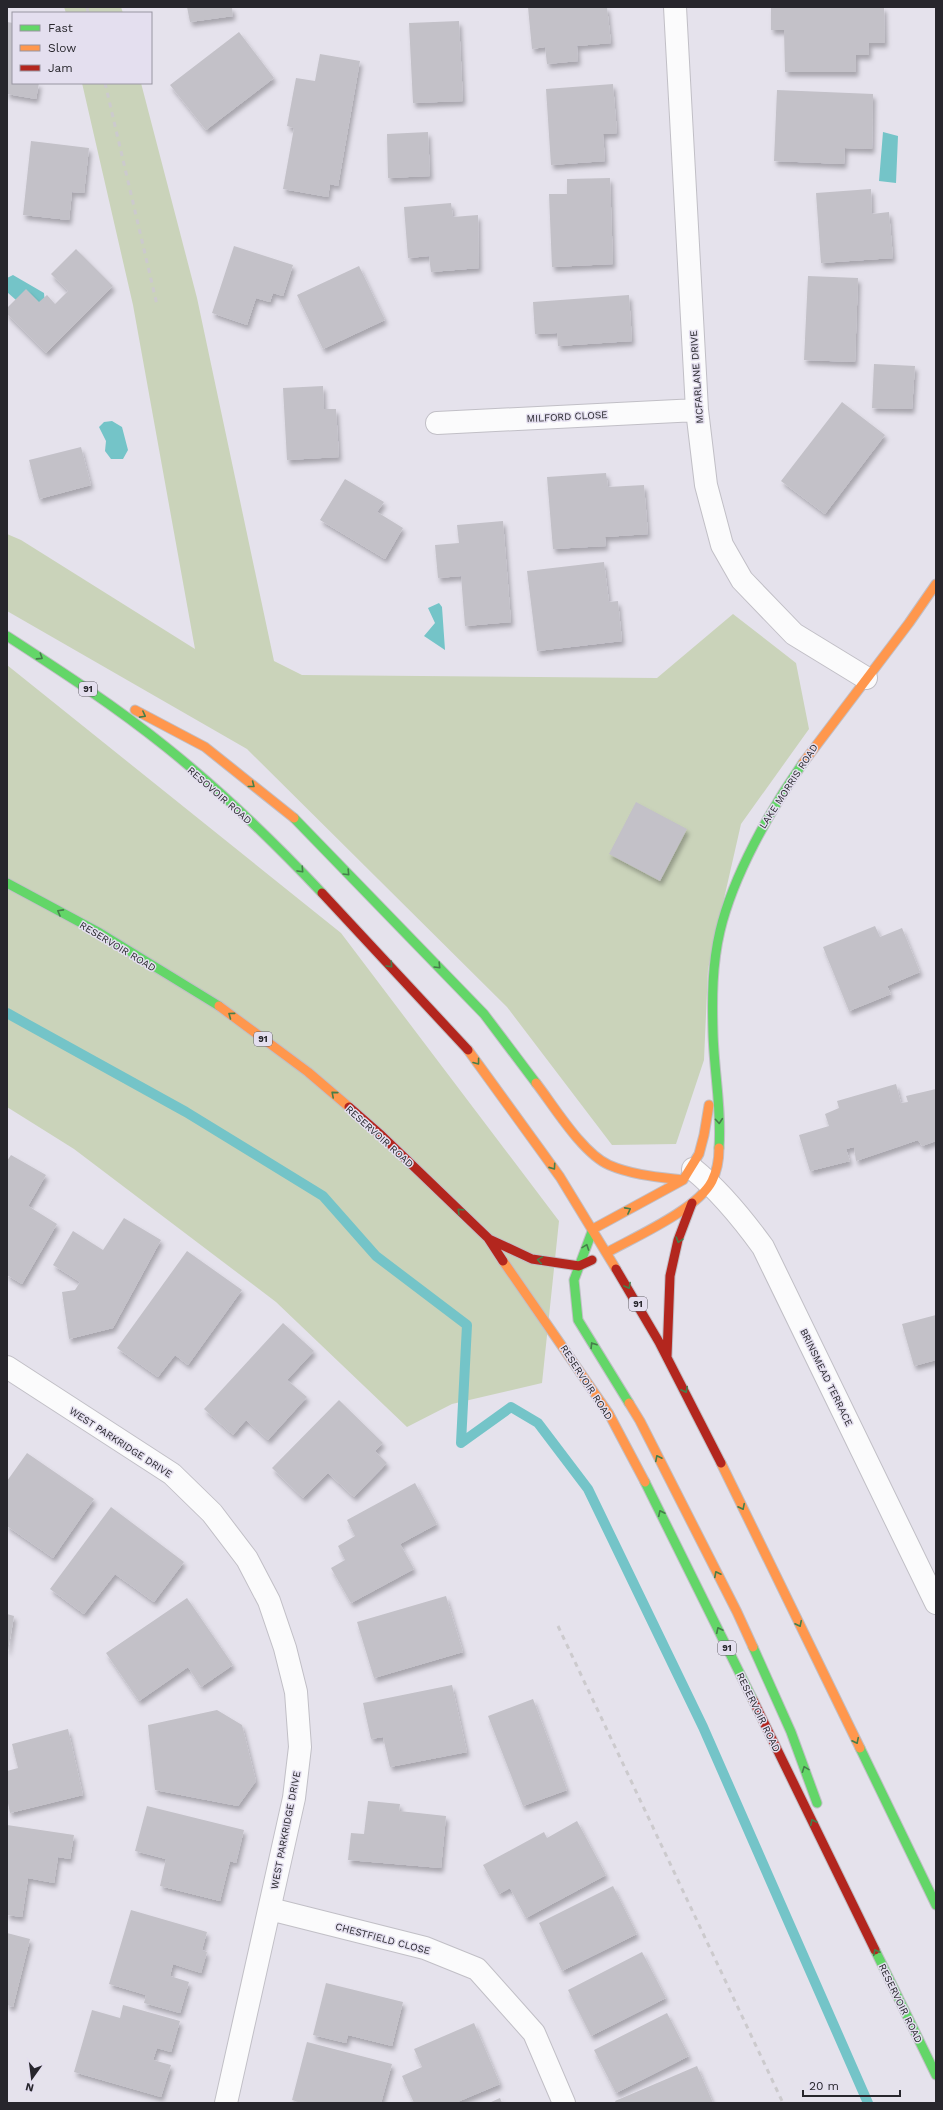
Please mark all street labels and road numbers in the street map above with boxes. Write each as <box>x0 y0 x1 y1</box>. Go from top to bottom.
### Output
street label: MCFARLANE DRIVE <box>688 330 705 424</box>
street label: MILFORD CLOSE <box>526 409 608 424</box>
road number: 91 <box>79 682 97 696</box>
street label: LAKE MORRIS ROAD <box>757 742 820 831</box>
street label: RESOVOIR ROAD <box>185 765 254 826</box>
street label: RESERVOIR ROAD <box>78 919 158 973</box>
road number: 91 <box>254 1032 272 1046</box>
street label: RESERVOIR ROAD <box>344 1103 416 1170</box>
road number: 91 <box>629 1297 647 1311</box>
street label: BRINSMEAD TERRACE <box>798 1327 855 1428</box>
street label: RESERVOIR ROAD <box>558 1343 615 1422</box>
street label: WEST PARKRIDGE DRIVE <box>67 1405 174 1480</box>
road number: 91 <box>718 1641 736 1655</box>
street label: RESERVOIR ROAD <box>735 1671 783 1754</box>
street label: WEST PARKRIDGE DRIVE <box>269 1770 302 1890</box>
street label: CHESTFIELD CLOSE <box>334 1921 431 1956</box>
street label: RESERVOIR ROAD <box>877 1962 925 2045</box>

